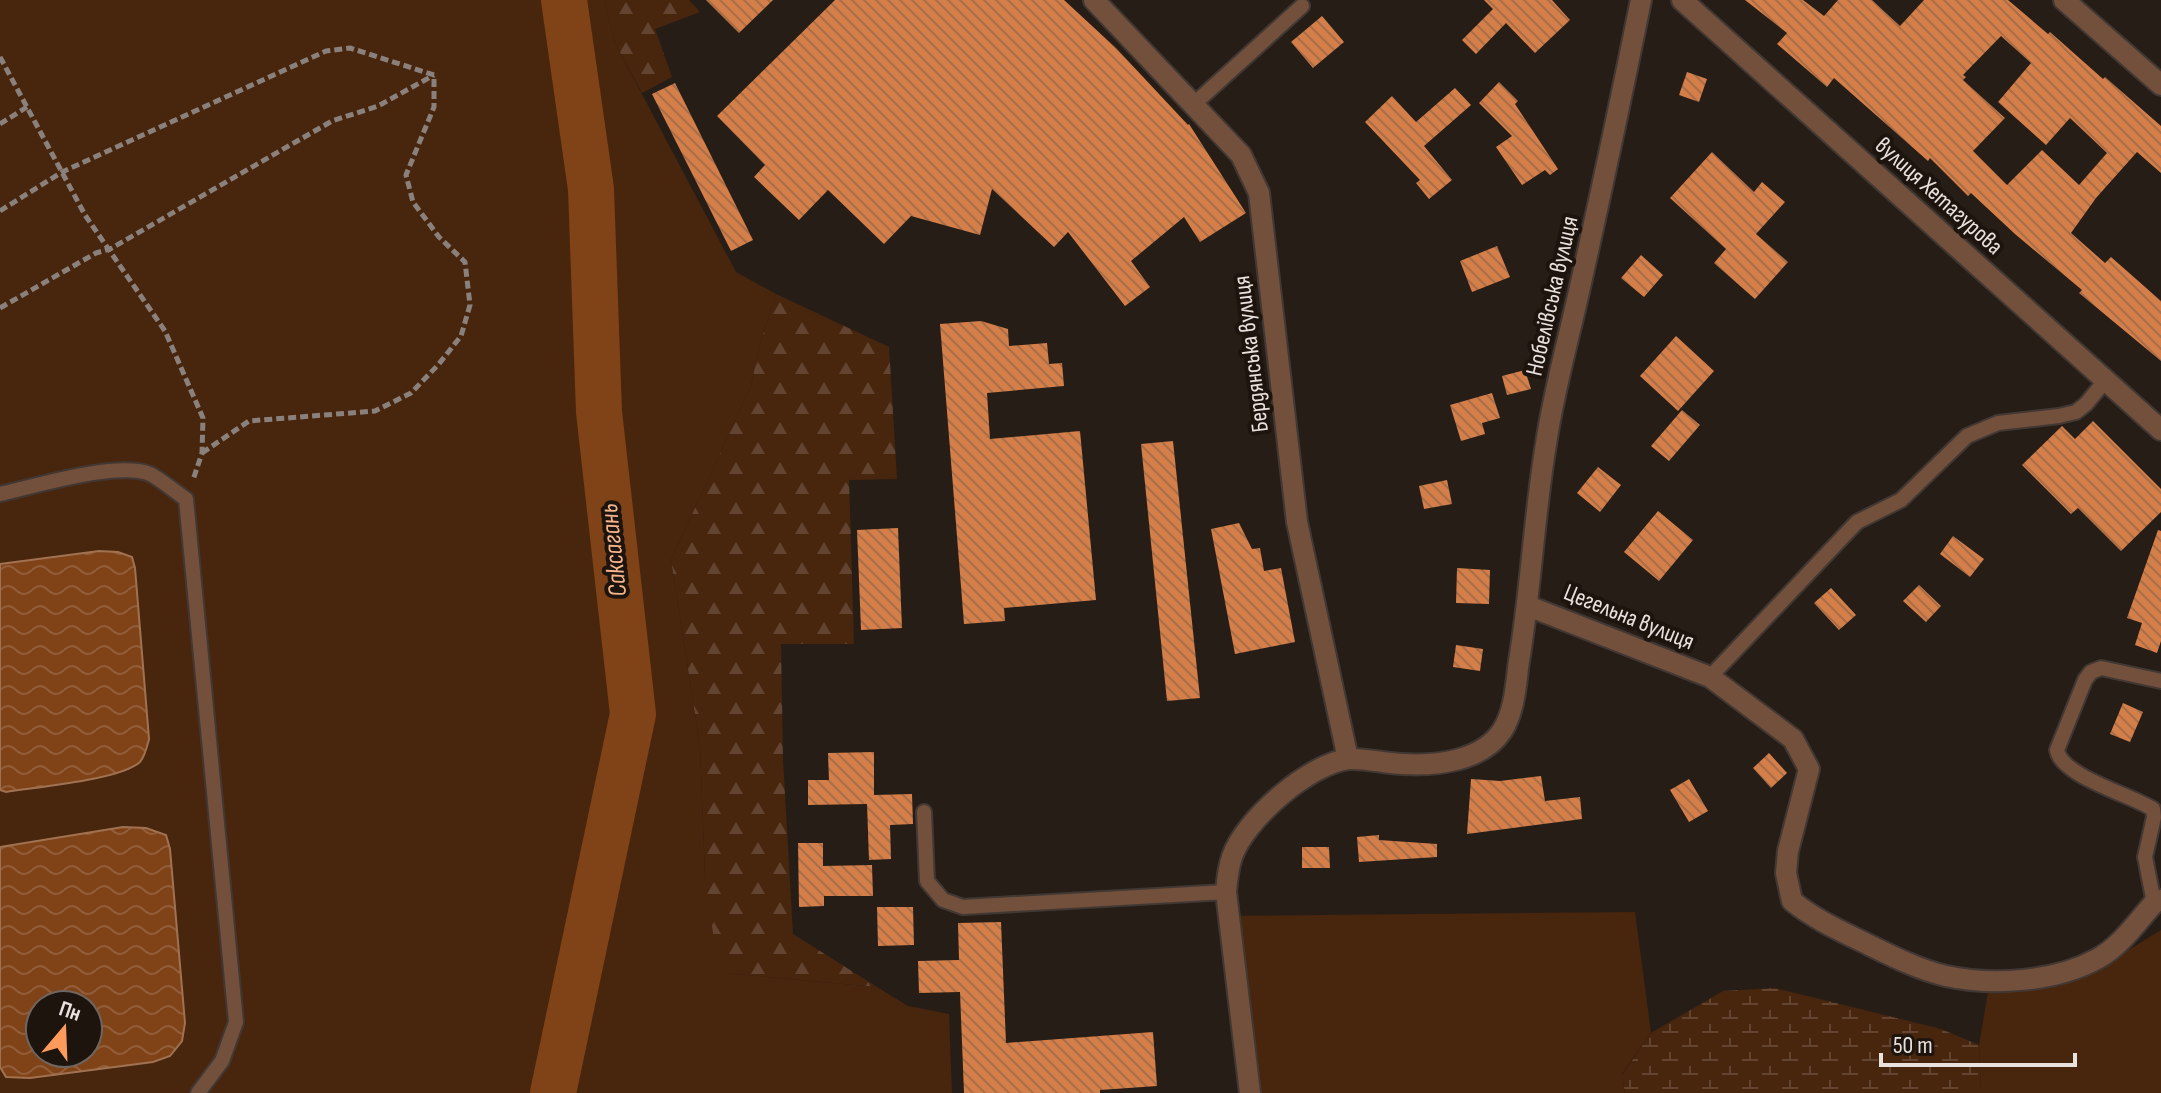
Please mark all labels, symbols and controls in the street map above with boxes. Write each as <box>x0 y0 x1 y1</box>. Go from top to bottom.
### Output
street label: вулиця Хетагурова <box>1869 131 2009 261</box>
street label: Нобелівська вулиця <box>1520 213 1584 379</box>
street label: Бердянська вулиця <box>1227 274 1275 434</box>
water label: Саксагань <box>594 502 634 598</box>
street label: Цегельна вулиця <box>1560 578 1698 656</box>
north arrow <box>24 989 104 1069</box>
text: Пн <box>56 995 84 1028</box>
scale bar <box>1881 1017 2075 1067</box>
text: 50 m <box>1893 1031 1933 1060</box>

